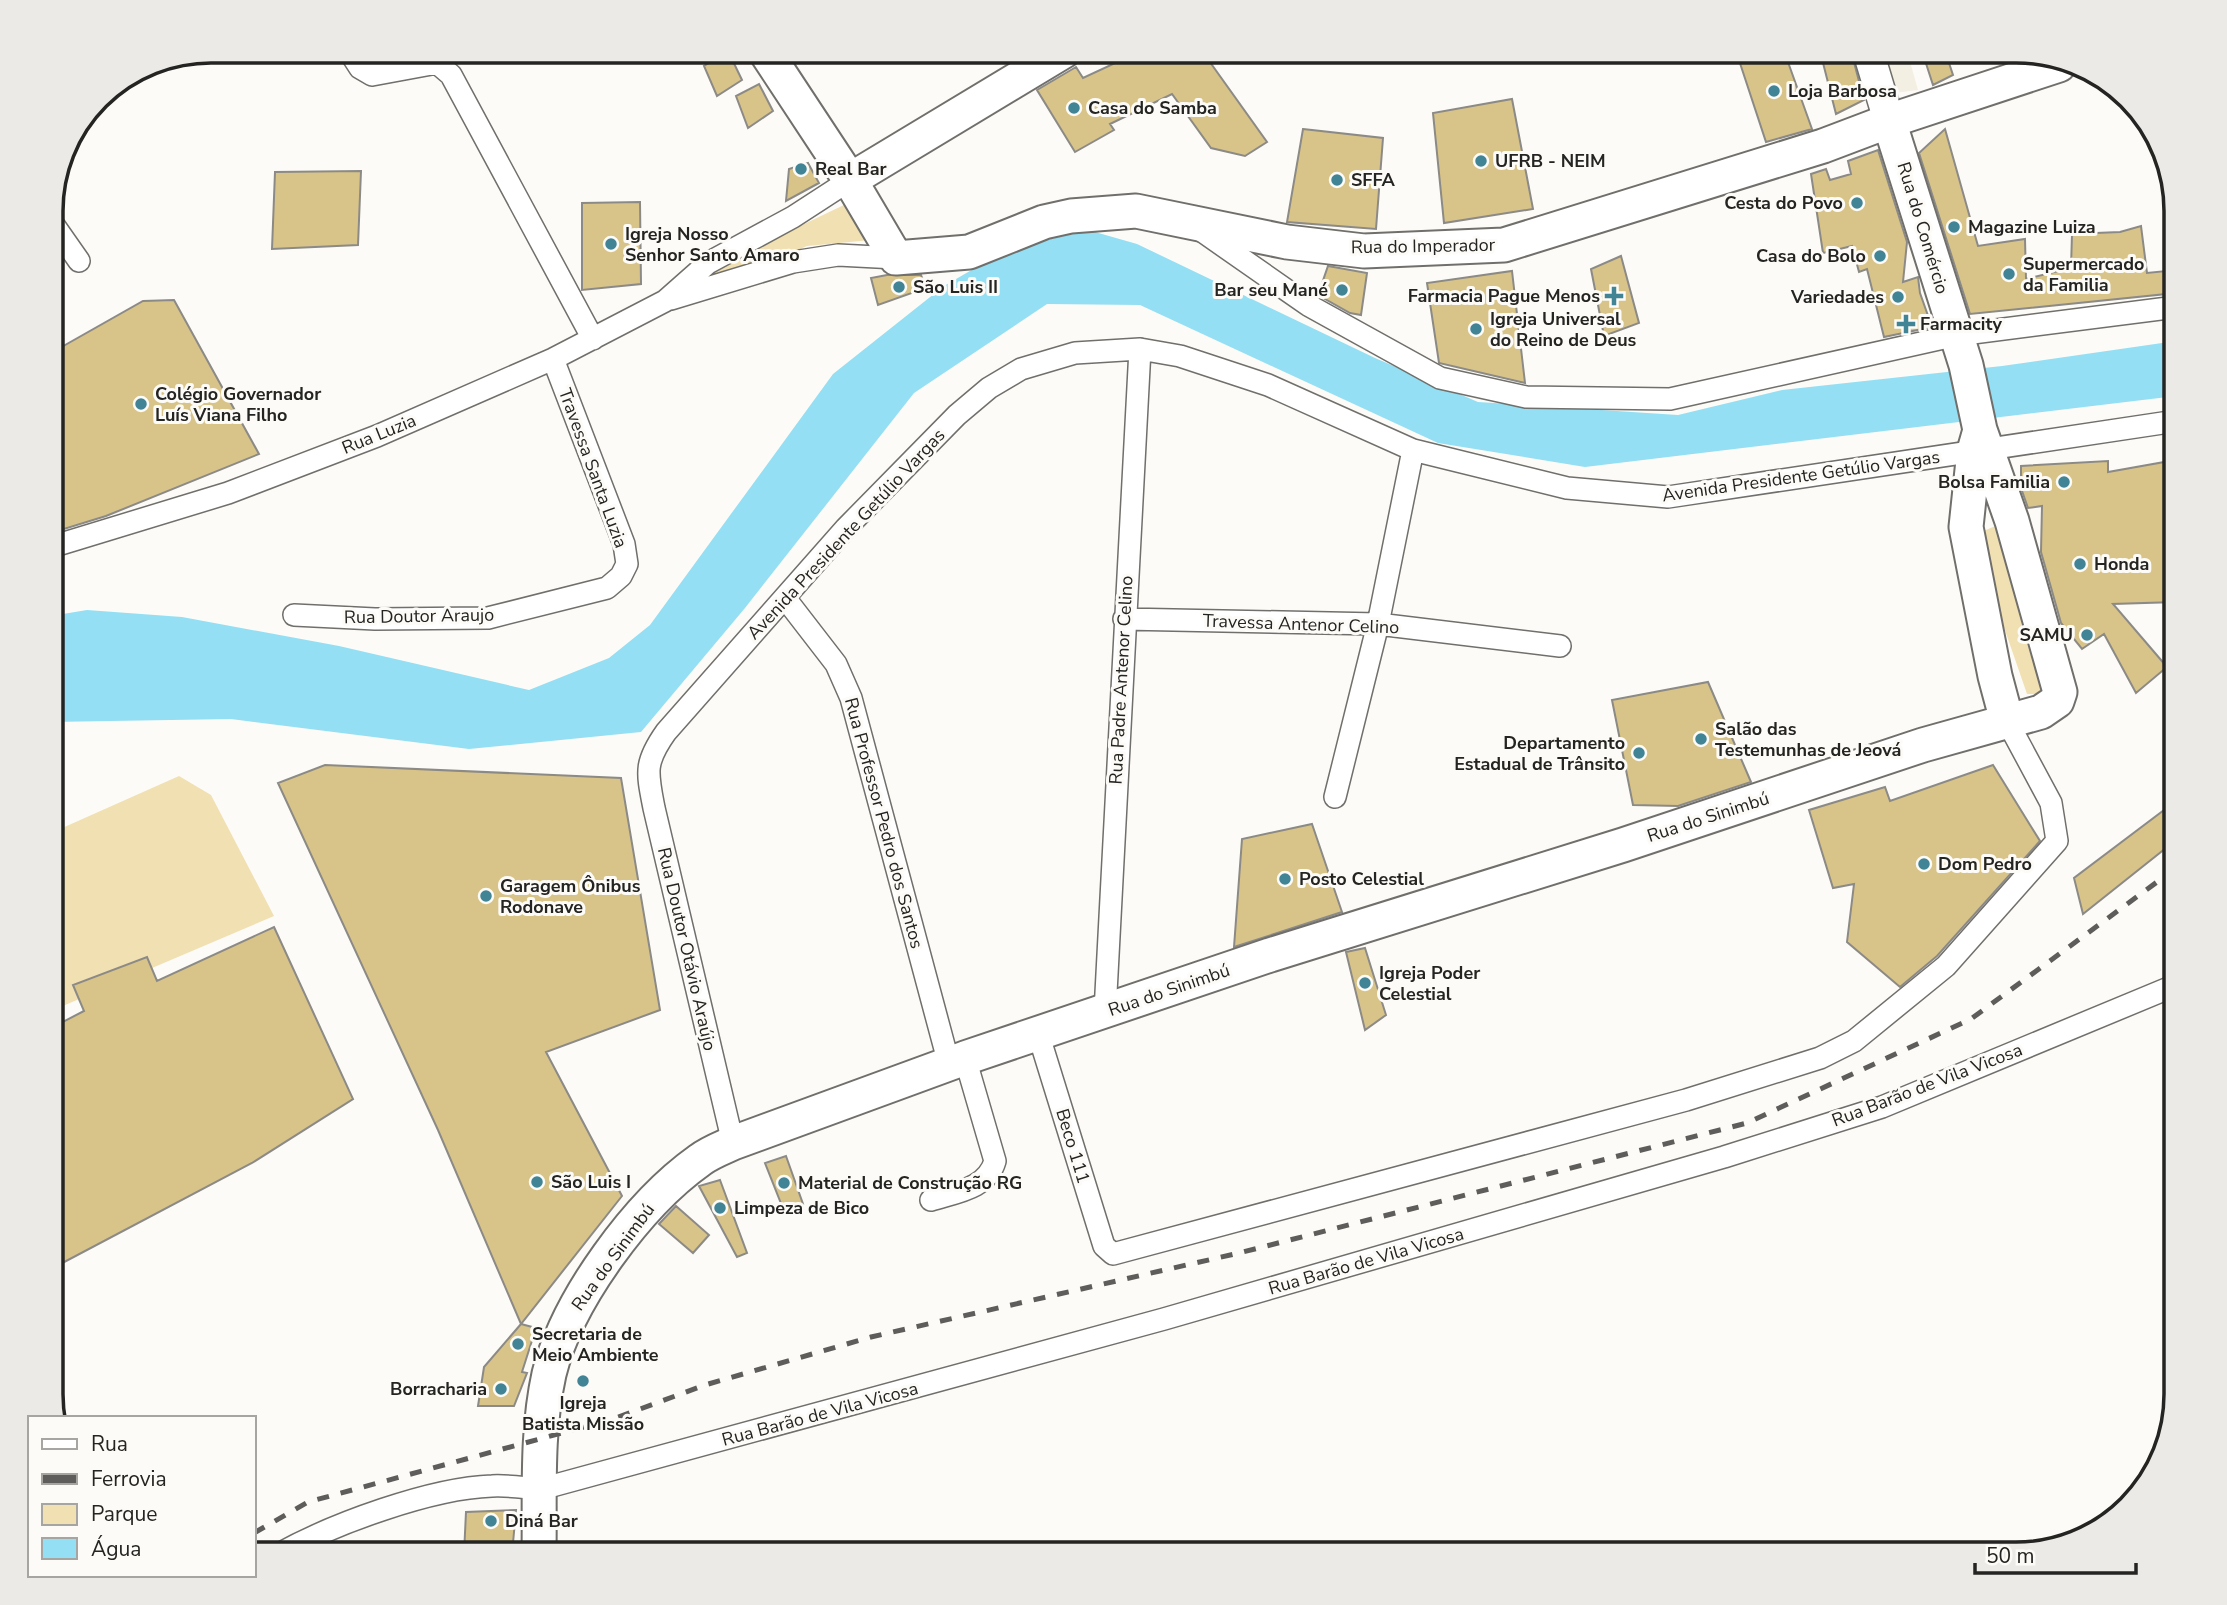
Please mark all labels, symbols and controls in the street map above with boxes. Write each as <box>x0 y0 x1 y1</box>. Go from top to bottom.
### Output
place label: Loja Barbosa <box>1788 79 1897 103</box>
marker: Loja Barbosa <box>1766 83 1782 99</box>
place label: Casa do Samba <box>1088 96 1217 120</box>
marker: Casa do Samba <box>1066 100 1082 116</box>
place label: UFRB - NEIM <box>1495 149 1606 173</box>
marker: UFRB - NEIM <box>1473 153 1489 169</box>
place label: Real Bar <box>815 157 887 181</box>
street label: Rua do Comércio <box>1892 159 1954 297</box>
marker: Real Bar <box>793 161 809 177</box>
place label: SFFA <box>1351 168 1396 192</box>
marker: SFFA <box>1329 172 1345 188</box>
place label: Cesta do Povo <box>1724 191 1843 215</box>
marker: Cesta do Povo <box>1849 195 1865 211</box>
place label: Magazine Luiza <box>1968 215 2096 239</box>
marker: Magazine Luiza <box>1946 219 1962 235</box>
place label: Igreja Nosso Senhor Santo Amaro <box>625 222 800 267</box>
street label: Rua do Imperador <box>1351 233 1496 259</box>
marker: Igreja Nosso Senhor Santo Amaro <box>603 236 619 252</box>
place label: Casa do Bolo <box>1756 244 1866 268</box>
marker: Casa do Bolo <box>1872 248 1888 264</box>
place label: Supermercado da Familia <box>2023 252 2144 297</box>
marker: Supermercado da Familia <box>2001 266 2017 282</box>
place label: São Luis II <box>913 275 998 299</box>
place label: Bar seu Mané <box>1214 278 1328 302</box>
marker: São Luis II <box>891 279 907 295</box>
marker: Bar seu Mané <box>1334 282 1350 298</box>
place label: Farmacia Pague Menos <box>1408 284 1600 308</box>
place label: Variedades <box>1790 285 1884 309</box>
marker: Farmacia Pague Menos <box>1606 288 1622 304</box>
marker: Variedades <box>1890 289 1906 305</box>
place label: Igreja Universal do Reino de Deus <box>1490 307 1637 352</box>
place label: Farmacity <box>1920 312 2002 336</box>
marker: Farmacity <box>1898 316 1914 332</box>
marker: Igreja Universal do Reino de Deus <box>1468 321 1484 337</box>
place label: Colégio Governador Luís Viana Filho <box>155 382 321 427</box>
street label: Travessa Santa Luzia <box>553 385 633 551</box>
marker: Colégio Governador Luís Viana Filho <box>133 396 149 412</box>
street label: Rua Luzia <box>338 408 420 460</box>
street label: Avenida Presidente Getúlio Vargas <box>742 423 950 645</box>
street label: Avenida Presidente Getúlio Vargas <box>1661 445 1941 507</box>
place label: Bolsa Familia <box>1938 470 2050 494</box>
marker: Bolsa Familia <box>2056 474 2072 490</box>
place label: Honda <box>2094 552 2149 576</box>
marker: Honda <box>2072 556 2088 572</box>
street label: Rua Padre Antenor Celino <box>1104 575 1138 785</box>
street label: Rua Doutor Araujo <box>344 603 494 629</box>
street label: Travessa Antenor Celino <box>1202 609 1400 639</box>
place label: SAMU <box>2019 623 2073 647</box>
marker: SAMU <box>2079 627 2095 643</box>
street label: Rua Professor Pedro dos Santos <box>839 695 929 951</box>
place label: Salão das Testemunhas de Jeová <box>1715 717 1901 762</box>
place label: Departamento Estadual de Trânsito <box>1454 731 1625 776</box>
marker: Salão das Testemunhas de Jeová <box>1693 731 1709 747</box>
marker: Departamento Estadual de Trânsito <box>1631 745 1647 761</box>
street label: Rua do Sinimbú <box>1644 786 1772 848</box>
street label: Rua Doutor Otávio Araújo <box>652 845 722 1053</box>
place label: Dom Pedro <box>1938 852 2032 876</box>
marker: Dom Pedro <box>1916 856 1932 872</box>
place label: Posto Celestial <box>1299 867 1424 891</box>
marker: Posto Celestial <box>1277 871 1293 887</box>
place label: Garagem Ônibus Rodonave <box>500 874 641 919</box>
marker: Garagem Ônibus Rodonave <box>478 888 494 904</box>
street label: Rua do Sinimbú <box>1105 958 1233 1022</box>
place label: Igreja Poder Celestial <box>1379 961 1480 1006</box>
marker: Igreja Poder Celestial <box>1357 975 1373 991</box>
street label: Rua Barão de Vila Vicosa <box>1828 1038 2026 1132</box>
street label: Beco 111 <box>1050 1106 1096 1186</box>
place label: São Luis I <box>551 1170 631 1194</box>
place label: Material de Construção RG <box>798 1171 1022 1195</box>
marker: São Luis I <box>529 1174 545 1190</box>
marker: Material de Construção RG <box>776 1175 792 1191</box>
place label: Limpeza de Bico <box>734 1196 869 1220</box>
street label: Rua do Sinimbú <box>566 1199 660 1315</box>
marker: Limpeza de Bico <box>712 1200 728 1216</box>
street label: Rua Barão de Vila Vicosa <box>1265 1222 1467 1300</box>
place label: Secretaria de Meio Ambiente <box>532 1322 659 1367</box>
marker: Secretaria de Meio Ambiente <box>510 1336 526 1352</box>
marker: Igreja Batista Missão <box>575 1373 591 1389</box>
street label: Rua Barão de Vila Vicosa <box>719 1376 921 1452</box>
place label: Borracharia <box>390 1377 487 1401</box>
marker: Borracharia <box>493 1381 509 1397</box>
place label: Igreja Batista Missão <box>522 1391 644 1436</box>
legend <box>28 1416 256 1577</box>
text: Rua <box>91 1430 128 1458</box>
text: Ferrovia <box>91 1465 167 1493</box>
text: Parque <box>91 1500 158 1528</box>
place label: Diná Bar <box>505 1509 578 1533</box>
marker: Diná Bar <box>483 1513 499 1529</box>
scale bar <box>1975 1532 2136 1576</box>
text: Água <box>91 1535 141 1563</box>
text: 50 m <box>1986 1542 2035 1570</box>

